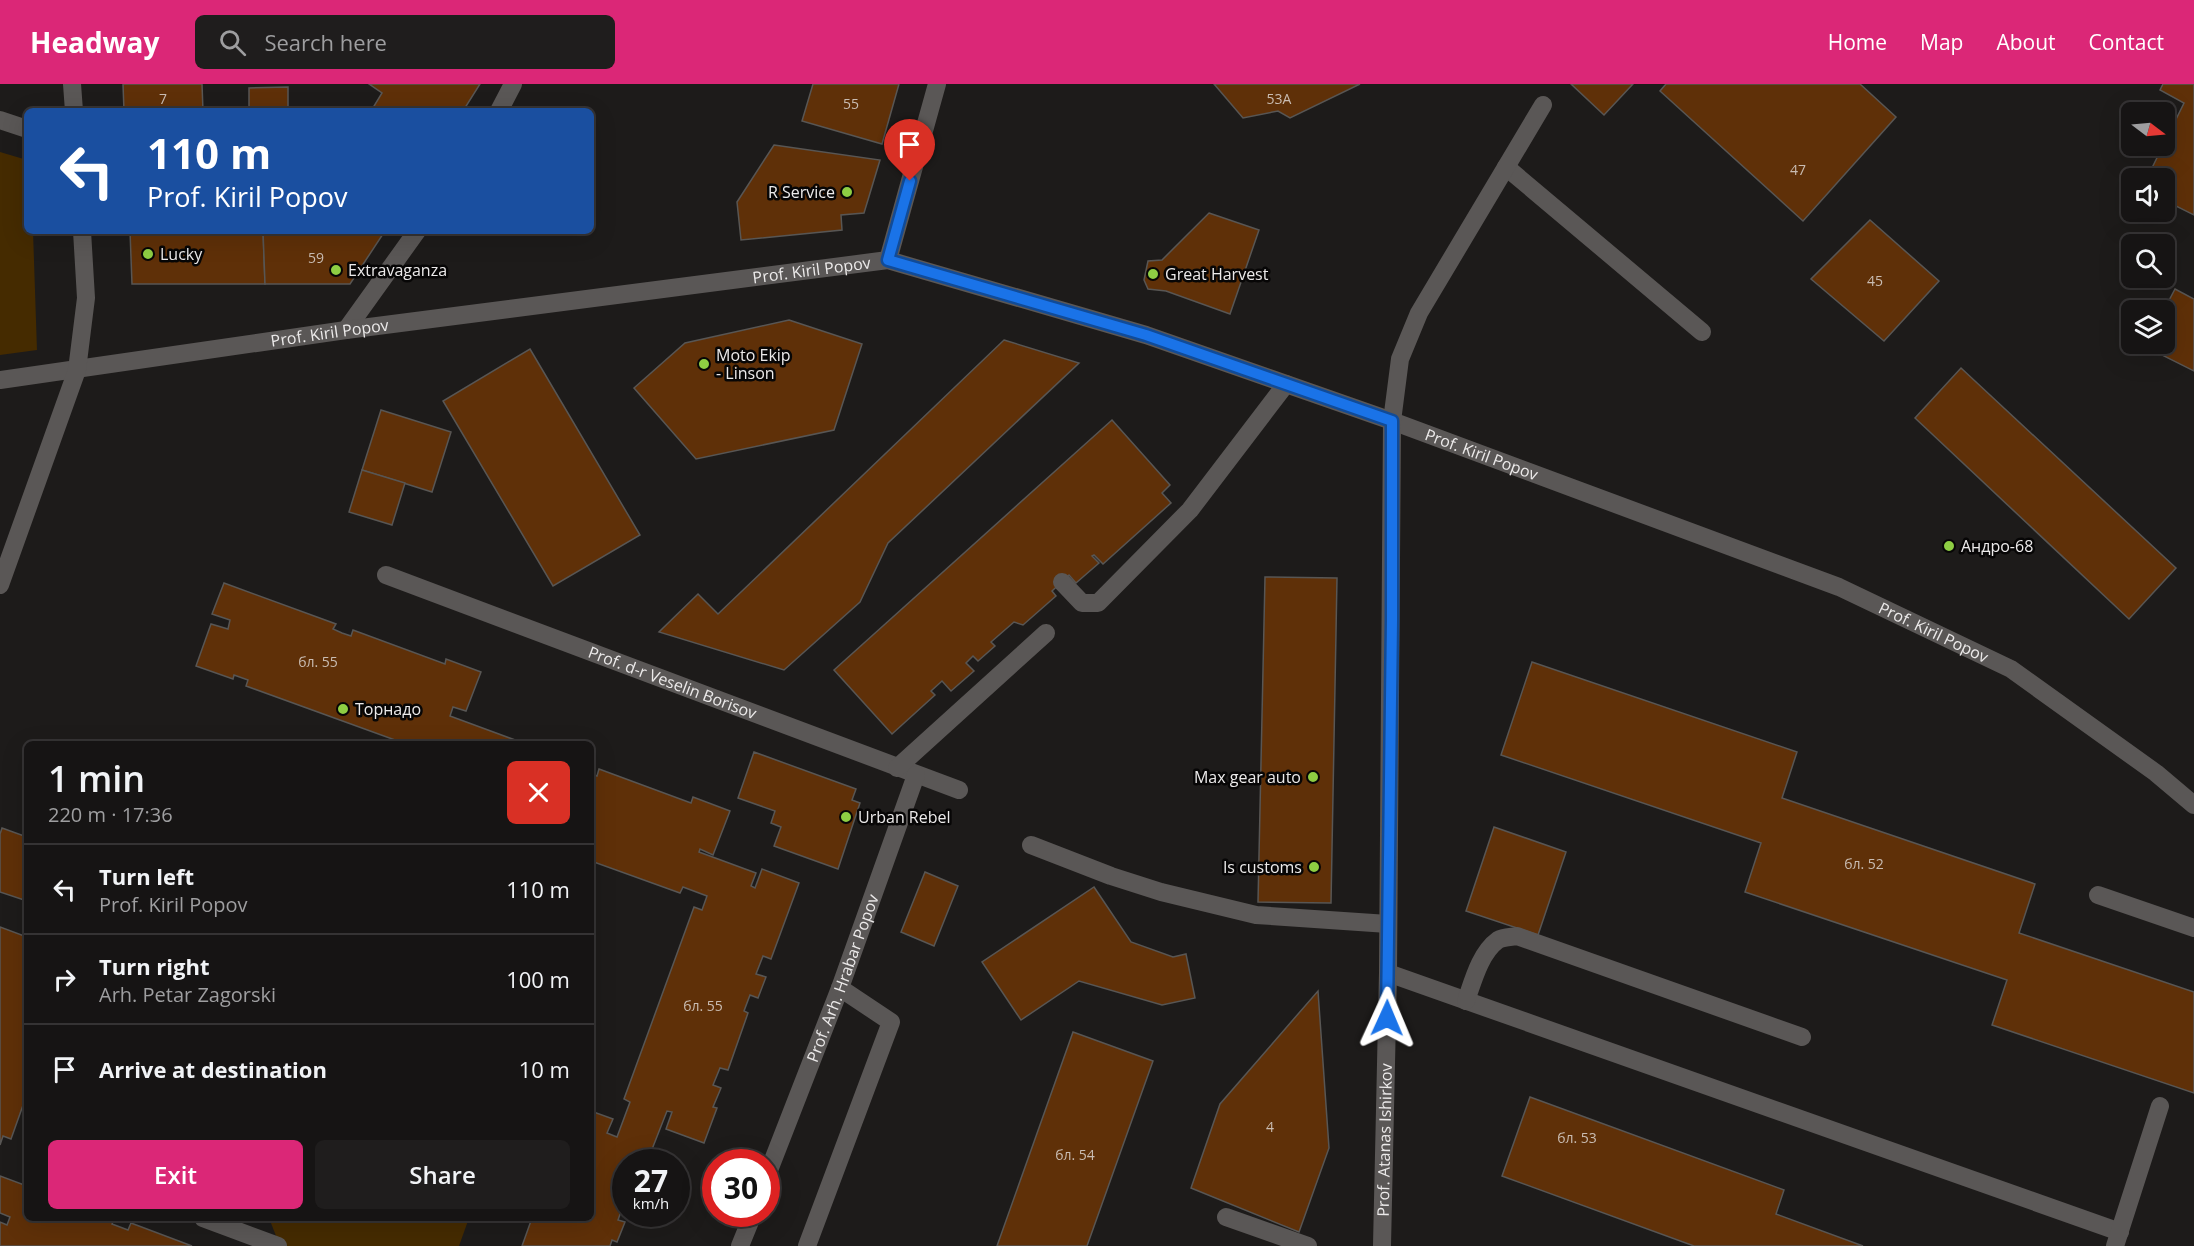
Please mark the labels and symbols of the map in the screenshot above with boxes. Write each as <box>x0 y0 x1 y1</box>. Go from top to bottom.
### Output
house number: 7 <box>159 89 167 108</box>
house number: 53А <box>1267 89 1292 108</box>
house number: 55 <box>843 94 859 113</box>
north arrow <box>2121 102 2175 156</box>
pin <box>884 119 935 181</box>
house number: 47 <box>1790 160 1806 179</box>
place label: R Service <box>768 181 835 203</box>
marker: R Service <box>840 185 854 199</box>
place label: Lucky <box>160 243 203 265</box>
marker: Lucky <box>141 247 155 261</box>
house number: 59 <box>308 248 324 267</box>
street label: Prof. Kiril Popov <box>751 251 872 288</box>
place label: Extravaganza <box>348 259 447 281</box>
marker: Extravaganza <box>329 263 343 277</box>
place label: Great Harvest <box>1165 263 1269 285</box>
marker: Great Harvest <box>1146 267 1160 281</box>
house number: 45 <box>1867 271 1883 290</box>
street label: Prof. Kiril Popov <box>269 314 390 352</box>
place label: Moto Ekip - Linson <box>716 344 791 384</box>
marker: Moto Ekip - Linson <box>697 357 711 371</box>
street label: Prof. Kiril Popov <box>1422 423 1541 485</box>
place label: Андро-68 <box>1961 535 2033 557</box>
marker: Андро-68 <box>1942 539 1956 553</box>
street label: Prof. Kiril Popov <box>1875 597 1992 668</box>
street label: Prof. d-r Veselin Borisov <box>585 641 760 724</box>
house number: бл. 55 <box>298 652 338 671</box>
place label: Торнадо <box>355 698 421 720</box>
marker: Торнадо <box>336 702 350 716</box>
place label: Max gear auto <box>1194 766 1301 788</box>
marker: Max gear auto <box>1306 770 1320 784</box>
place label: Urban Rebel <box>858 806 951 828</box>
marker: Urban Rebel <box>839 810 853 824</box>
house number: бл. 52 <box>1844 854 1884 873</box>
place label: Is customs <box>1223 856 1302 878</box>
marker: Is customs <box>1307 860 1321 874</box>
street label: Prof. Arh. Hrabar Popov <box>801 891 884 1065</box>
position arrow <box>1355 986 1419 1050</box>
house number: бл. 55 <box>683 996 723 1015</box>
street label: Prof. Atanas Ishirkov <box>1372 1063 1397 1217</box>
house number: 4 <box>1266 1117 1274 1136</box>
house number: бл. 53 <box>1557 1128 1597 1147</box>
house number: бл. 54 <box>1055 1145 1095 1164</box>
speed limit sign: 30 <box>702 1149 780 1227</box>

